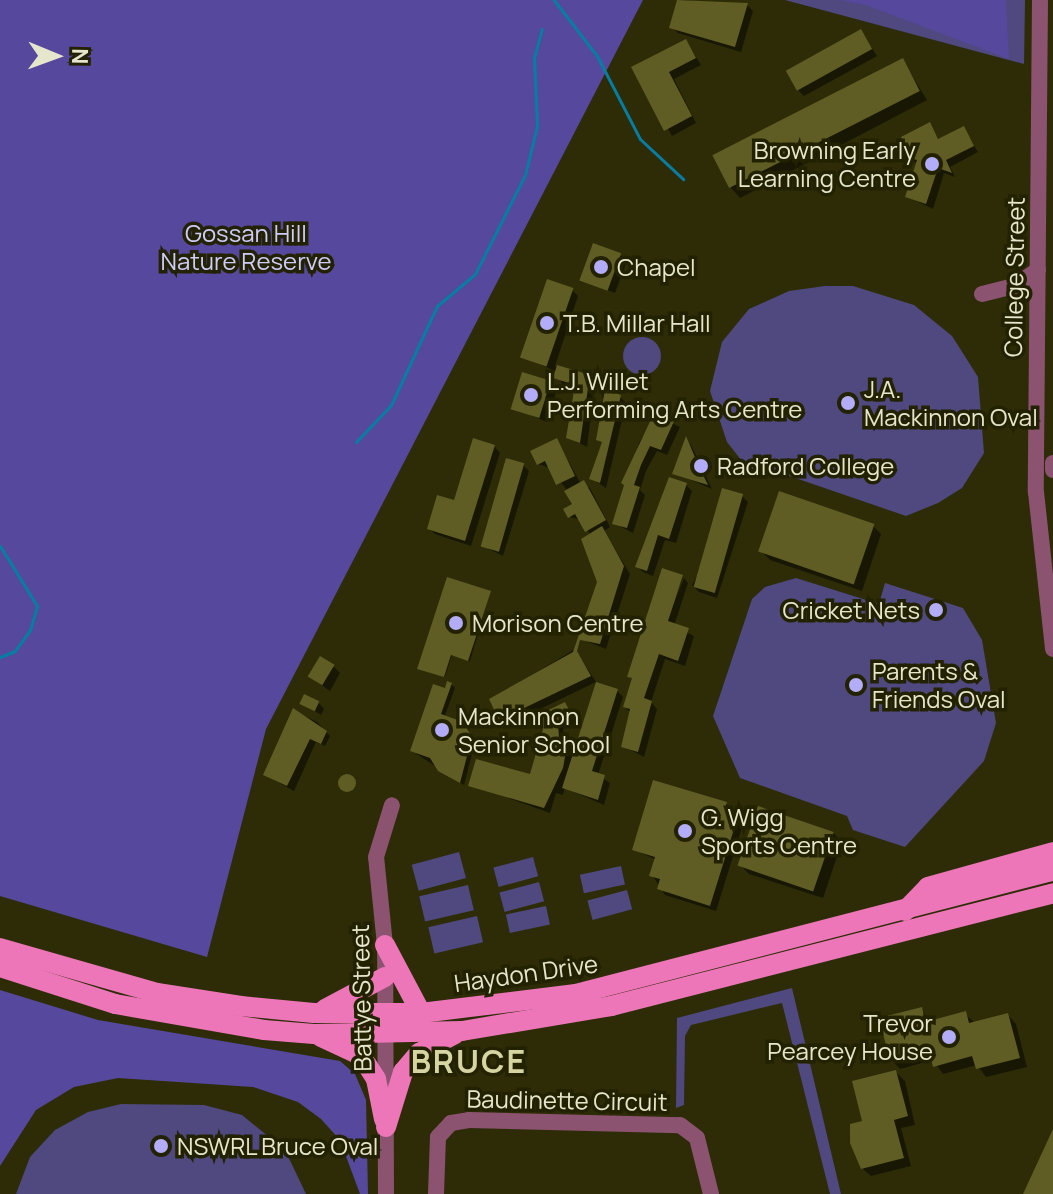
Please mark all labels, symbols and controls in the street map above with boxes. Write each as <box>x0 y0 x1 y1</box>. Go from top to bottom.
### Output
north arrow <box>16 16 96 96</box>
text: N <box>65 48 95 65</box>
place label: Browning Early Learning Centre <box>738 136 916 192</box>
marker: Browning Early Learning Centre <box>923 155 941 173</box>
street label: College Street <box>998 197 1030 357</box>
park label: Gossan Hill Nature Reserve <box>160 219 332 275</box>
place label: Chapel <box>617 253 696 281</box>
marker: Chapel <box>592 258 610 276</box>
place label: T.B. Millar Hall <box>563 309 711 337</box>
marker: T.B. Millar Hall <box>538 314 556 332</box>
place label: L.J. Willet Performing Arts Centre <box>547 367 802 423</box>
place label: J.A. Mackinnon Oval <box>864 375 1038 431</box>
marker: L.J. Willet Performing Arts Centre <box>522 386 540 404</box>
marker: J.A. Mackinnon Oval <box>839 394 857 412</box>
place label: Radford College <box>717 452 894 480</box>
marker: Radford College <box>692 457 710 475</box>
place label: Cricket Nets <box>783 596 920 624</box>
marker: Cricket Nets <box>927 601 945 619</box>
place label: Morison Centre <box>472 609 644 637</box>
marker: Morison Centre <box>447 614 465 632</box>
place label: Parents & Friends Oval <box>872 657 1006 713</box>
marker: Parents & Friends Oval <box>847 676 865 694</box>
place label: Mackinnon Senior School <box>458 702 610 758</box>
marker: Mackinnon Senior School <box>433 721 451 739</box>
place label: G. Wigg Sports Centre <box>701 803 857 859</box>
marker: G. Wigg Sports Centre <box>676 822 694 840</box>
street label: Battye Street <box>345 924 377 1072</box>
street label: Haydon Drive <box>452 949 600 997</box>
place label: Trevor Pearcey House <box>767 1009 933 1065</box>
marker: Trevor Pearcey House <box>940 1028 958 1046</box>
district label: BRUCE <box>411 1042 527 1080</box>
street label: Baudinette Circuit <box>466 1084 668 1116</box>
place label: NSWRL Bruce Oval <box>177 1132 380 1160</box>
marker: NSWRL Bruce Oval <box>152 1137 170 1155</box>

